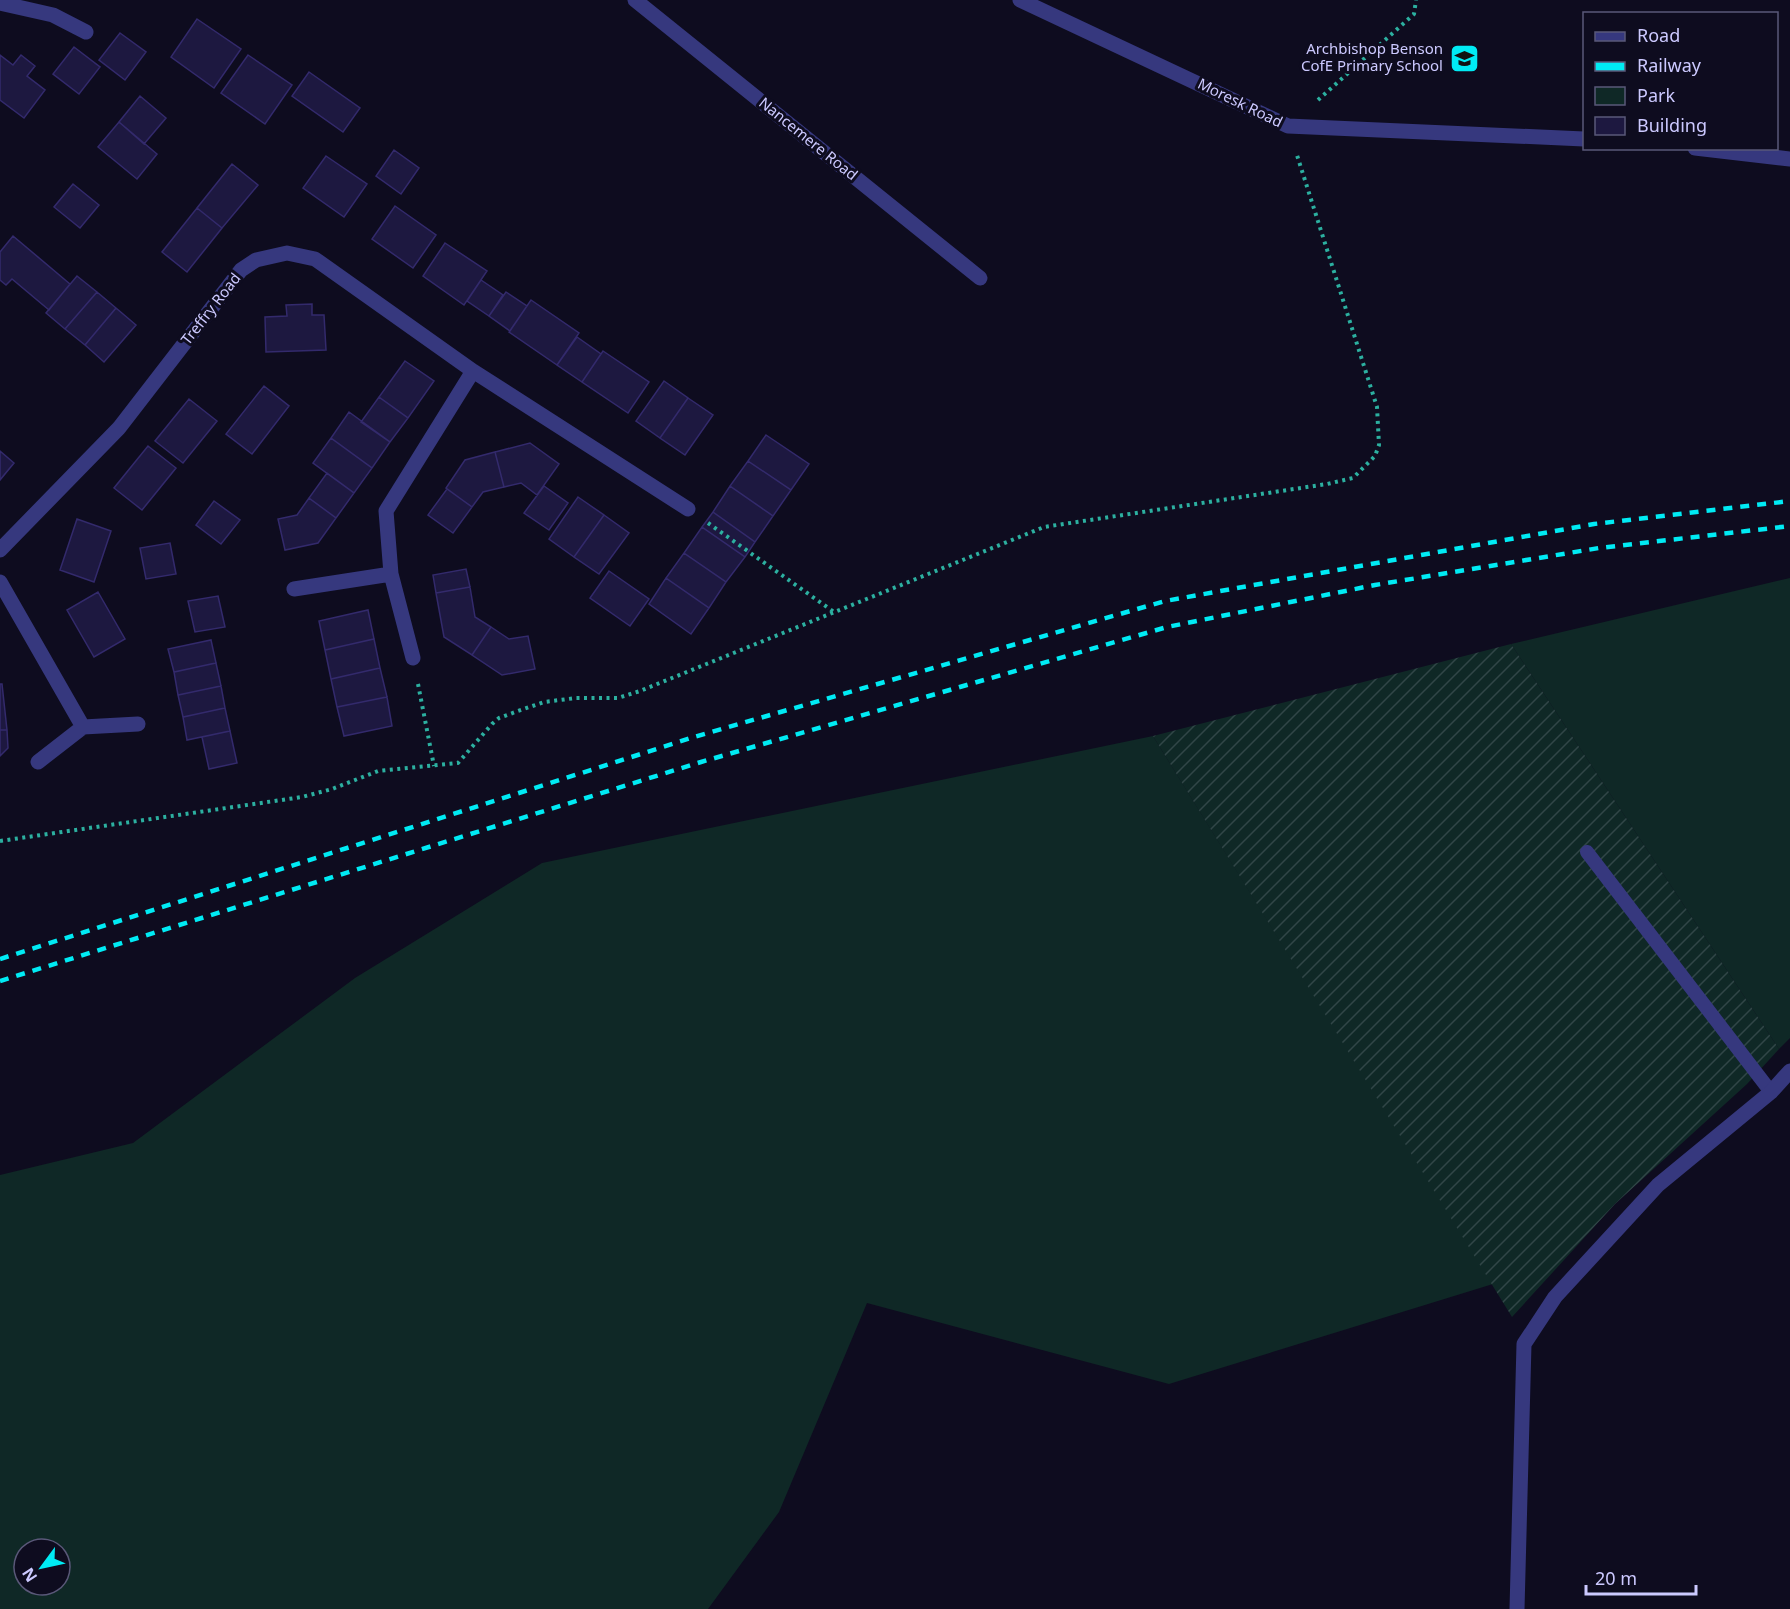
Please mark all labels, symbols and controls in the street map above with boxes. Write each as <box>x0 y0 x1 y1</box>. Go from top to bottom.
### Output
legend <box>1583 12 1778 150</box>
text: Road <box>1637 23 1680 47</box>
place label: Archbishop Benson CofE Primary School <box>1301 38 1443 75</box>
school or university icon: Archbishop Benson CofE Primary School <box>1448 42 1480 74</box>
text: Railway <box>1637 53 1702 77</box>
street label: Moresk Road <box>1195 73 1286 131</box>
text: Park <box>1637 83 1675 107</box>
street label: Nancemere Road <box>755 92 862 184</box>
text: Building <box>1637 113 1707 137</box>
street label: Treffry Road <box>176 268 245 348</box>
north arrow <box>12 1537 72 1597</box>
scale bar <box>1586 1558 1696 1596</box>
text: N <box>17 1564 42 1587</box>
text: 20 m <box>1595 1566 1637 1590</box>

